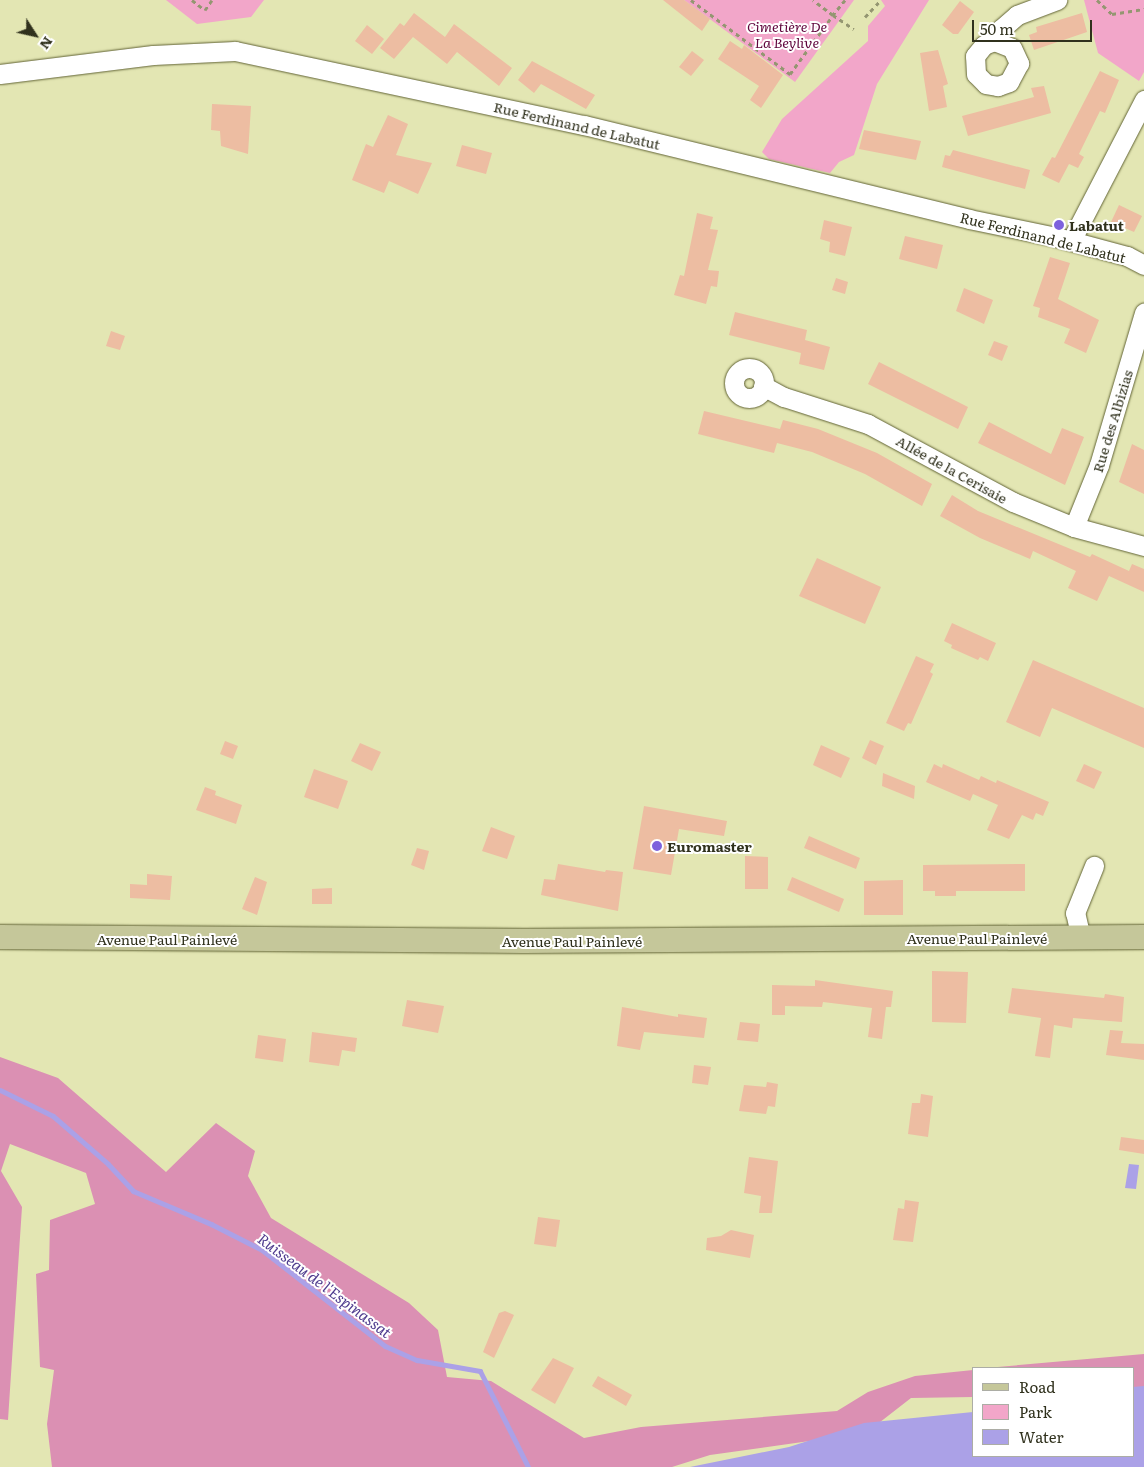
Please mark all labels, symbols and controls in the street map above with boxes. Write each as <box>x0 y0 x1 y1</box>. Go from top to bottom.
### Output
north arrow <box>10 10 60 60</box>
scale bar <box>974 10 1094 42</box>
text: 50 m <box>980 17 1014 40</box>
park label: Cimetière De La Beylive <box>747 18 827 50</box>
text: N <box>36 33 59 54</box>
street label: Rue Ferdinand de Labatut <box>492 98 662 152</box>
street label: Rue Ferdinand de Labatut <box>958 208 1128 266</box>
place label: Labatut <box>1069 217 1124 233</box>
marker: Labatut <box>1053 219 1065 231</box>
street label: Rue des Albizias <box>1088 368 1136 474</box>
street label: Allée de la Cerisaie <box>894 432 1010 506</box>
place label: Euromaster <box>667 838 752 854</box>
marker: Euromaster <box>651 840 663 852</box>
street label: Avenue Paul Painlevé <box>907 930 1047 946</box>
street label: Avenue Paul Painlevé <box>97 931 237 947</box>
street label: Avenue Paul Painlevé <box>502 933 642 949</box>
water label: Ruisseau de l'Espinassat <box>255 1229 395 1341</box>
legend <box>972 1367 1134 1457</box>
text: Road <box>1019 1375 1055 1398</box>
text: Park <box>1019 1400 1052 1423</box>
text: Water <box>1019 1425 1064 1448</box>

